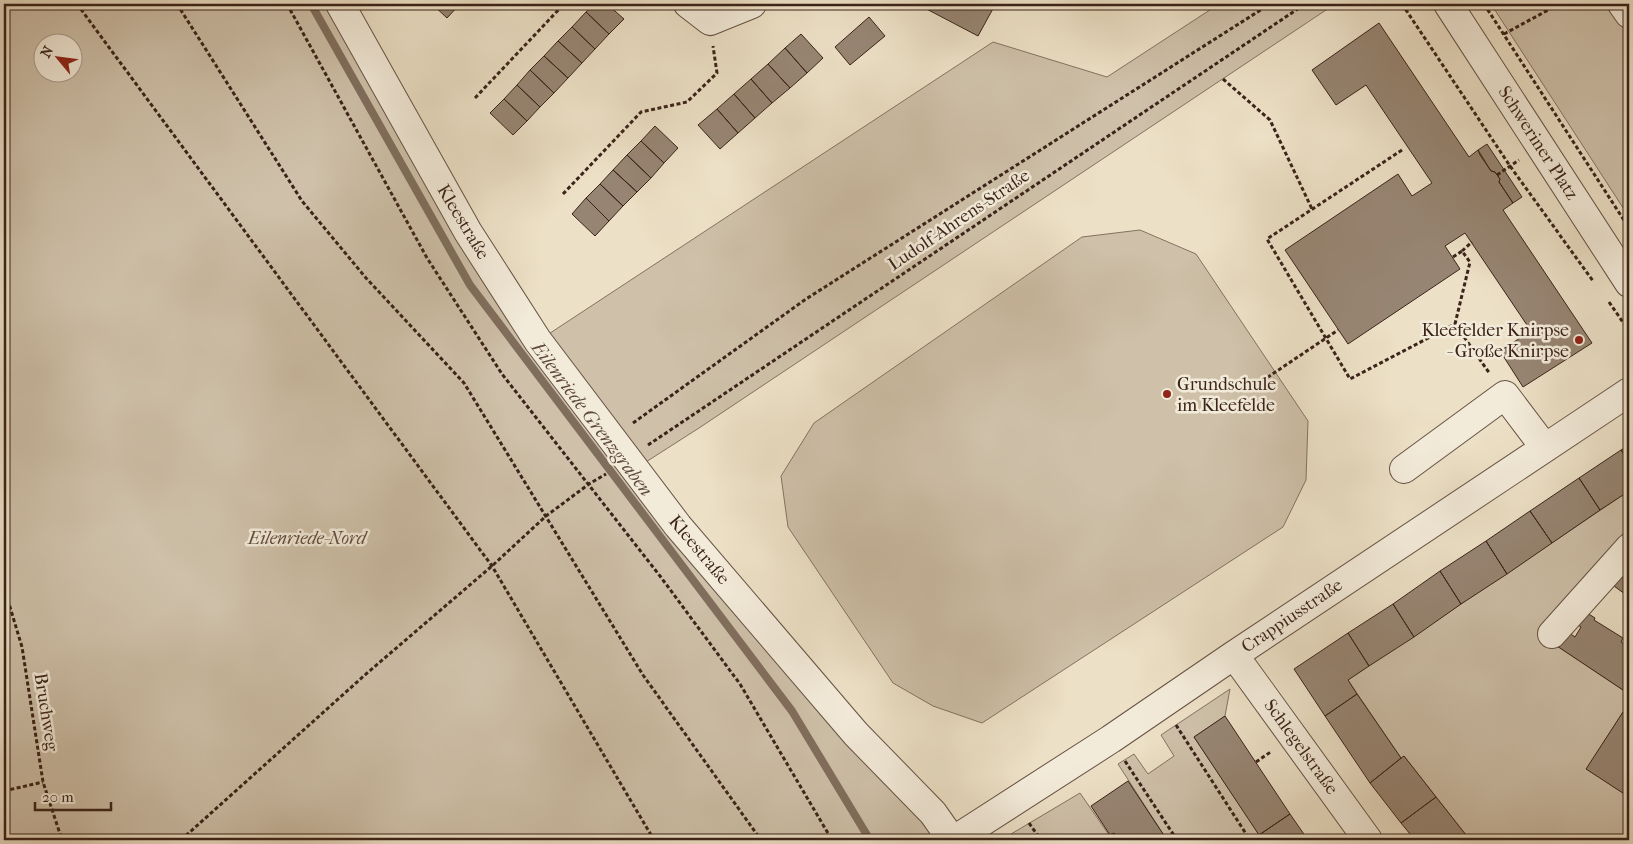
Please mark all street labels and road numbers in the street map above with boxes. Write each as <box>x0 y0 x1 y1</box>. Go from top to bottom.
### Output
street label: Schweriner Platz <box>1493 82 1583 204</box>
street label: Ludolf-Ahrens-Straße <box>884 165 1034 275</box>
street label: Kleestraße <box>432 181 494 263</box>
street label: Kleestraße <box>664 511 734 589</box>
street label: Crappiusstraße <box>1238 574 1347 658</box>
street label: Bruchweg <box>29 671 63 753</box>
street label: Schlegelstraße <box>1260 695 1343 799</box>

